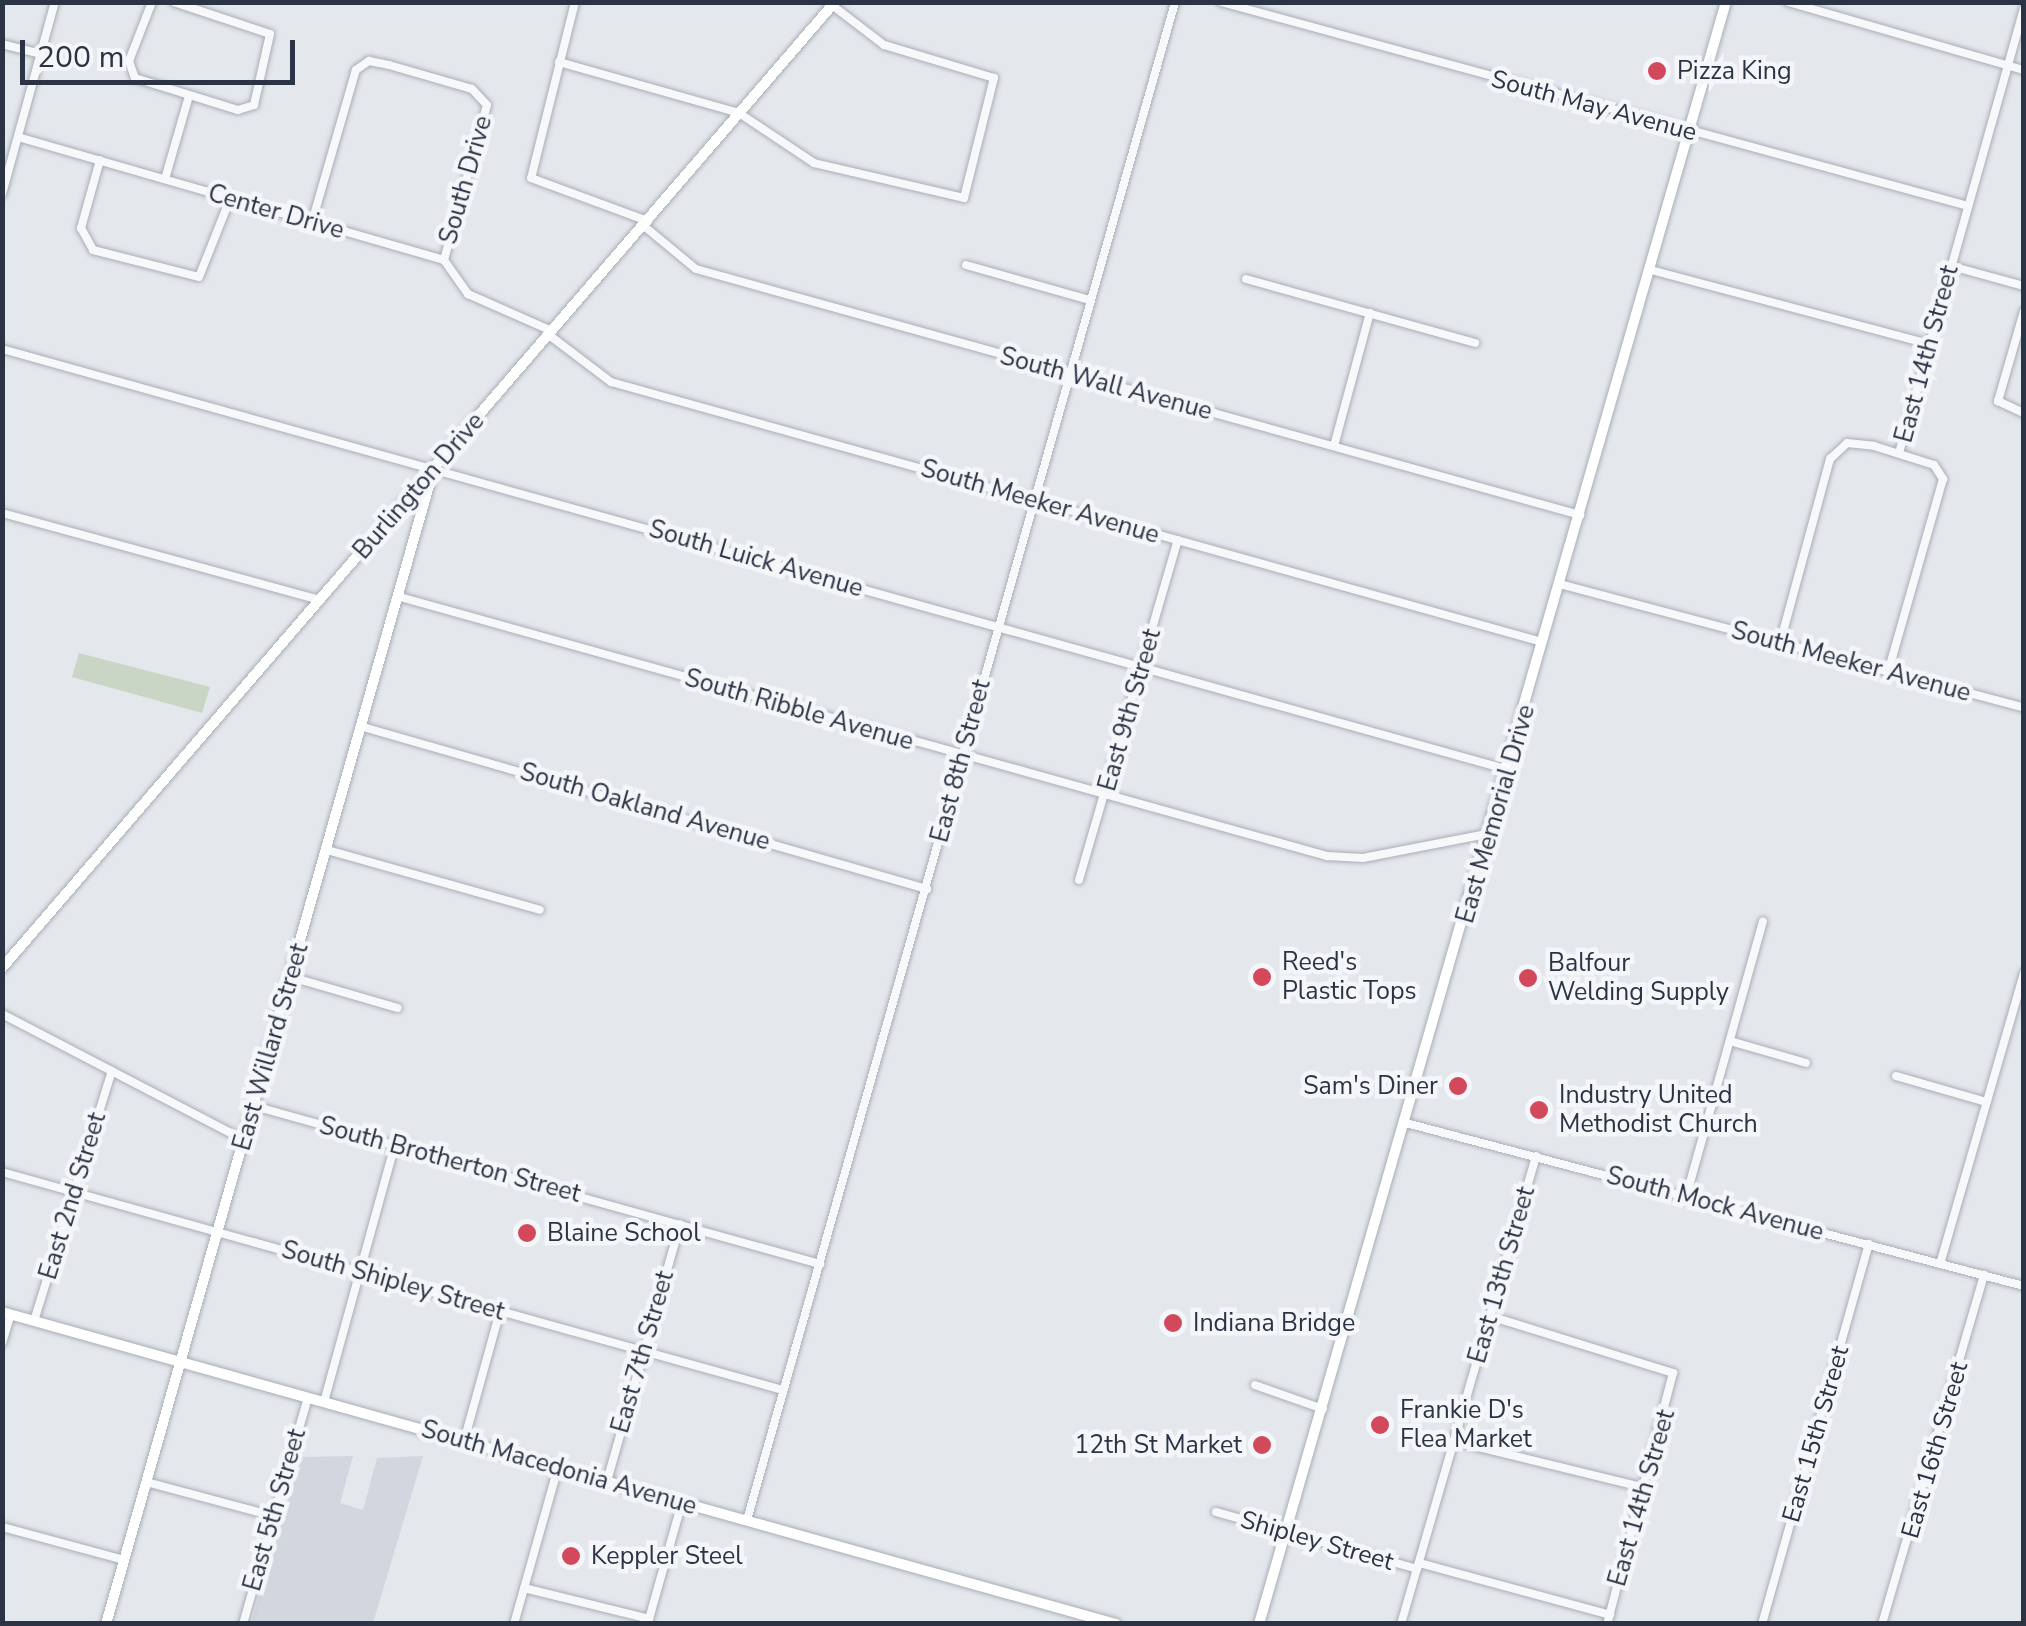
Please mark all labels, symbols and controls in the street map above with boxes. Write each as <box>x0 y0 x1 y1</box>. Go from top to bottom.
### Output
scale bar <box>25 20 300 82</box>
text: 200 m <box>37 37 124 78</box>
place label: Pizza King <box>1677 56 1792 86</box>
marker: Pizza King <box>1646 60 1668 82</box>
street label: South May Avenue <box>1488 64 1700 148</box>
street label: South Drive <box>433 112 499 248</box>
street label: Center Drive <box>205 178 347 246</box>
street label: East 14th Street <box>1889 262 1965 446</box>
street label: South Wall Avenue <box>997 341 1215 427</box>
street label: Burlington Drive <box>347 407 491 565</box>
street label: South Meeker Avenue <box>917 454 1163 550</box>
street label: South Luick Avenue <box>645 514 867 604</box>
street label: South Meeker Avenue <box>1728 616 1974 708</box>
street label: East 9th Street <box>1093 625 1167 795</box>
street label: South Ribble Avenue <box>681 663 917 757</box>
street label: East 8th Street <box>925 676 997 846</box>
street label: East Memorial Drive <box>1450 701 1542 927</box>
street label: South Oakland Avenue <box>517 757 773 857</box>
street label: East Willard Street <box>227 940 315 1154</box>
place label: Reed's Plastic Tops <box>1282 948 1417 1007</box>
place label: Balfour Welding Supply <box>1548 949 1729 1008</box>
marker: Reed's Plastic Tops <box>1251 966 1273 988</box>
marker: Balfour Welding Supply <box>1517 967 1539 989</box>
place label: Sam's Diner <box>1303 1071 1438 1101</box>
marker: Sam's Diner <box>1447 1075 1469 1097</box>
place label: Industry United Methodist Church <box>1559 1081 1758 1140</box>
marker: Industry United Methodist Church <box>1528 1099 1550 1121</box>
street label: East 2nd Street <box>33 1109 113 1283</box>
street label: South Brotherton Street <box>316 1111 584 1209</box>
street label: South Mock Avenue <box>1603 1161 1827 1247</box>
street label: East 13th Street <box>1462 1183 1542 1367</box>
place label: Blaine School <box>547 1218 701 1248</box>
marker: Blaine School <box>516 1222 538 1244</box>
street label: South Shipley Street <box>278 1235 508 1327</box>
street label: East 7th Street <box>606 1267 680 1437</box>
place label: Indiana Bridge <box>1193 1308 1355 1338</box>
marker: Indiana Bridge <box>1162 1312 1184 1334</box>
street label: East 15th Street <box>1776 1342 1856 1526</box>
street label: East 16th Street <box>1895 1358 1975 1542</box>
place label: Frankie D's Flea Market <box>1400 1396 1532 1455</box>
street label: East 14th Street <box>1602 1406 1682 1590</box>
street label: South Macedonia Avenue <box>418 1414 700 1522</box>
marker: Frankie D's Flea Market <box>1369 1414 1391 1436</box>
street label: East 5th Street <box>238 1425 312 1595</box>
place label: 12th St Market <box>1074 1430 1242 1460</box>
marker: 12th St Market <box>1251 1434 1273 1456</box>
street label: Shipley Street <box>1237 1505 1397 1577</box>
place label: Keppler Steel <box>591 1541 743 1571</box>
marker: Keppler Steel <box>560 1545 582 1567</box>

